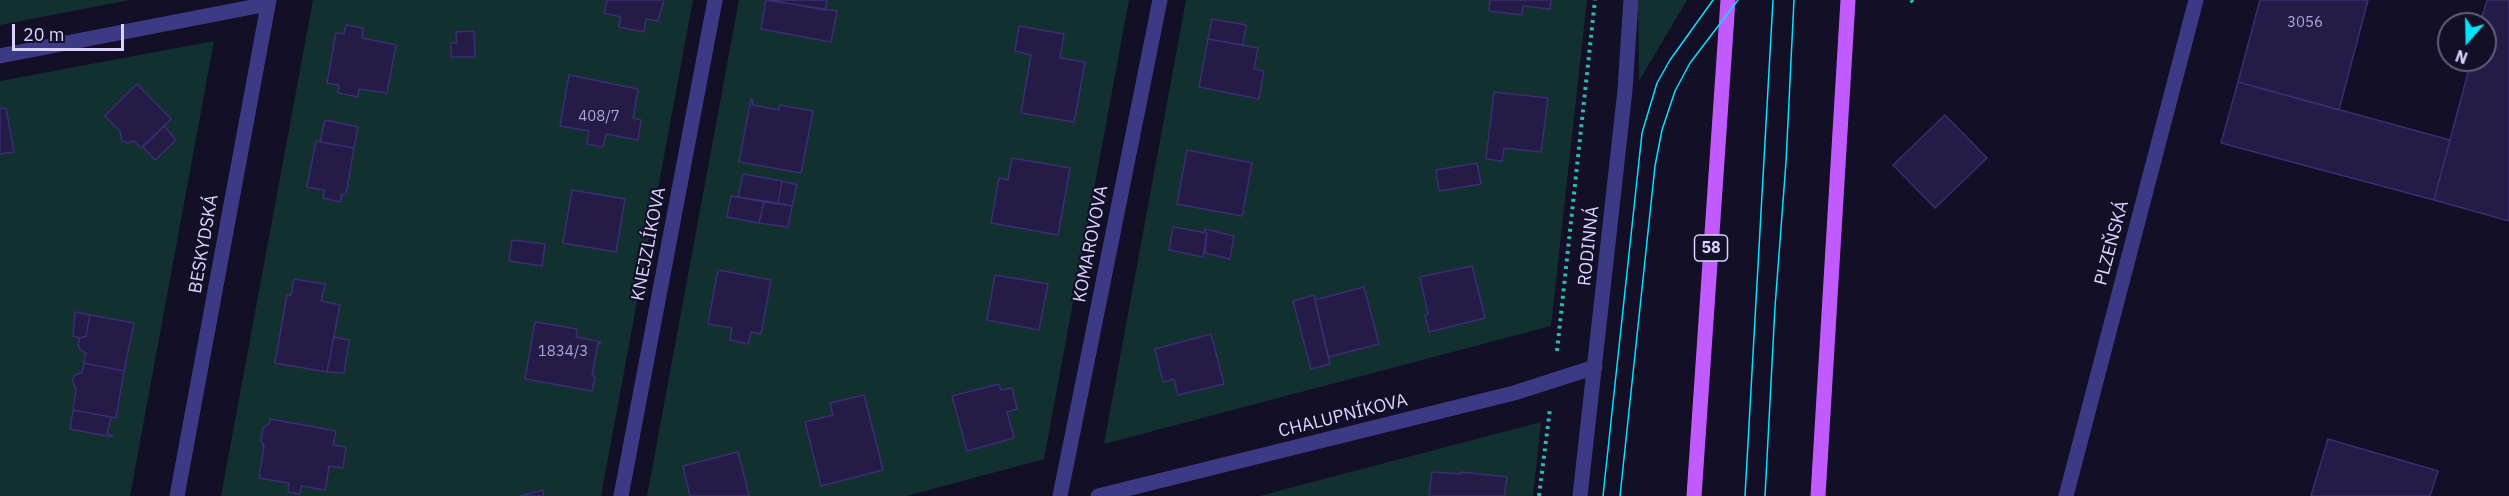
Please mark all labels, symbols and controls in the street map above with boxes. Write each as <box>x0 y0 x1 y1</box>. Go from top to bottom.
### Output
scale bar <box>15 12 128 50</box>
north arrow <box>2437 12 2497 72</box>
house number: 3056 <box>2287 14 2323 32</box>
text: 20 m <box>23 23 65 46</box>
text: N <box>2453 46 2470 68</box>
house number: 408/7 <box>578 108 620 126</box>
street label: KOMAROVOVA <box>1069 184 1113 304</box>
street label: KNEJZLÍKOVA <box>627 185 671 303</box>
street label: BESKYDSKÁ <box>185 193 223 295</box>
street label: PLZEŇSKÁ <box>2090 198 2134 288</box>
street label: RODINNÁ <box>1574 205 1604 287</box>
road number: 58 <box>1694 235 1728 261</box>
house number: 1834/3 <box>538 343 588 361</box>
street label: CHALUPNÍKOVA <box>1276 390 1410 442</box>

